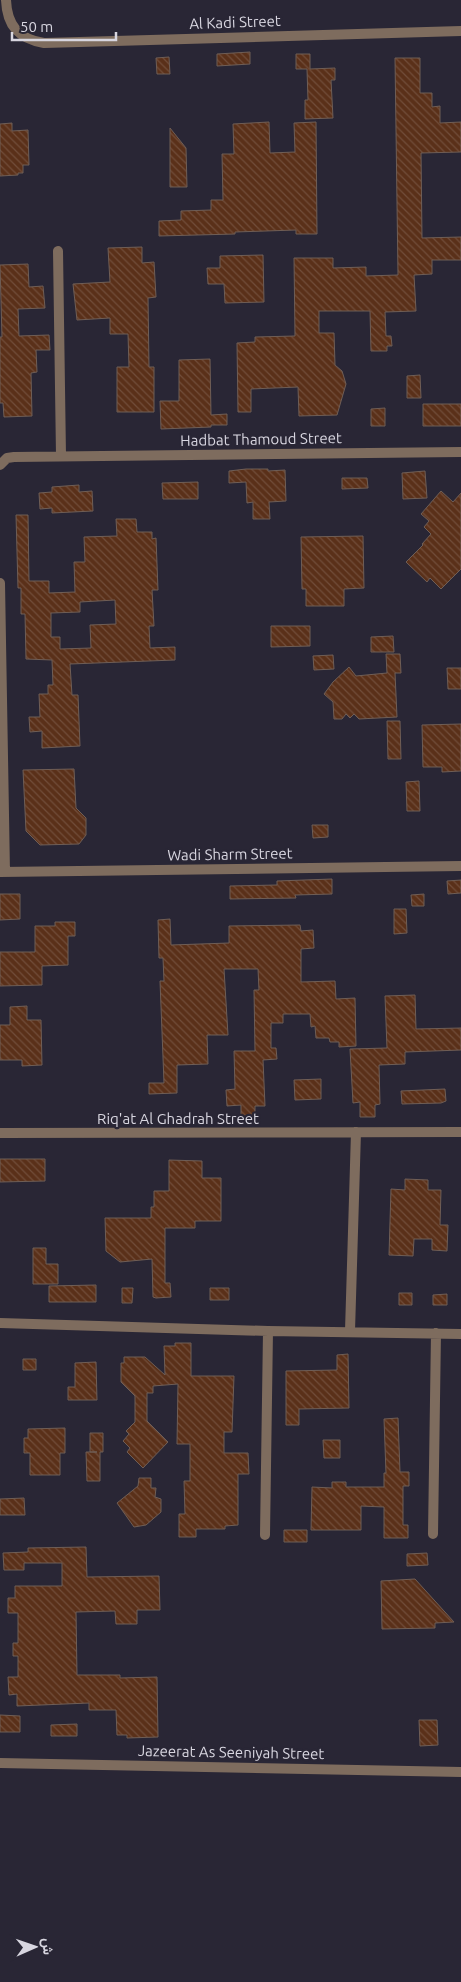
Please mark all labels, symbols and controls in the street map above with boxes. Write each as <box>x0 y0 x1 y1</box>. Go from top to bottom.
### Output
scale bar <box>12 10 116 42</box>
street label: Al Kadi Street <box>189 12 281 32</box>
text: 50 m <box>20 18 53 35</box>
street label: Hadbat Thamoud Street <box>180 429 342 449</box>
street label: Wadi Sharm Street <box>167 844 293 864</box>
street label: Riq'at Al Ghadrah Street <box>97 1110 259 1127</box>
street label: Jazeerat As Seeniyah Street <box>138 1742 324 1762</box>
north arrow <box>10 1922 60 1972</box>
text: ش <box>39 1938 56 1955</box>

